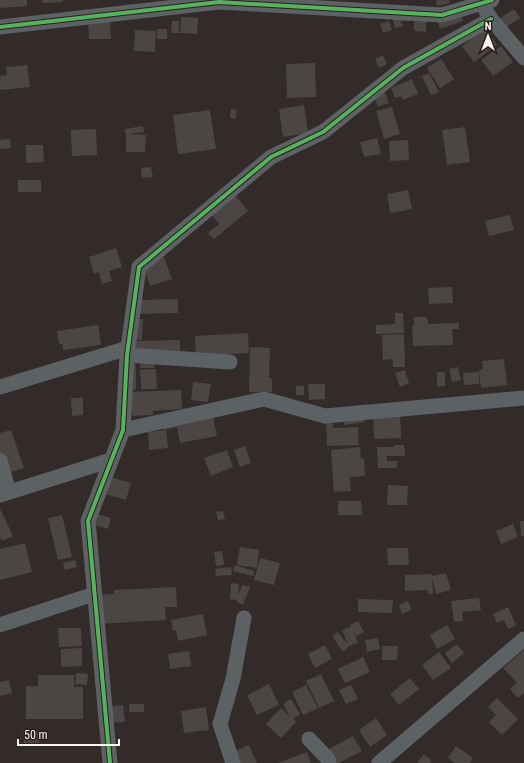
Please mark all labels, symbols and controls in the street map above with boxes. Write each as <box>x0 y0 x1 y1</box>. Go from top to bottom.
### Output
north arrow <box>468 16 508 56</box>
text: N <box>485 20 492 33</box>
scale bar <box>18 721 119 747</box>
text: 50 m <box>24 728 48 742</box>

